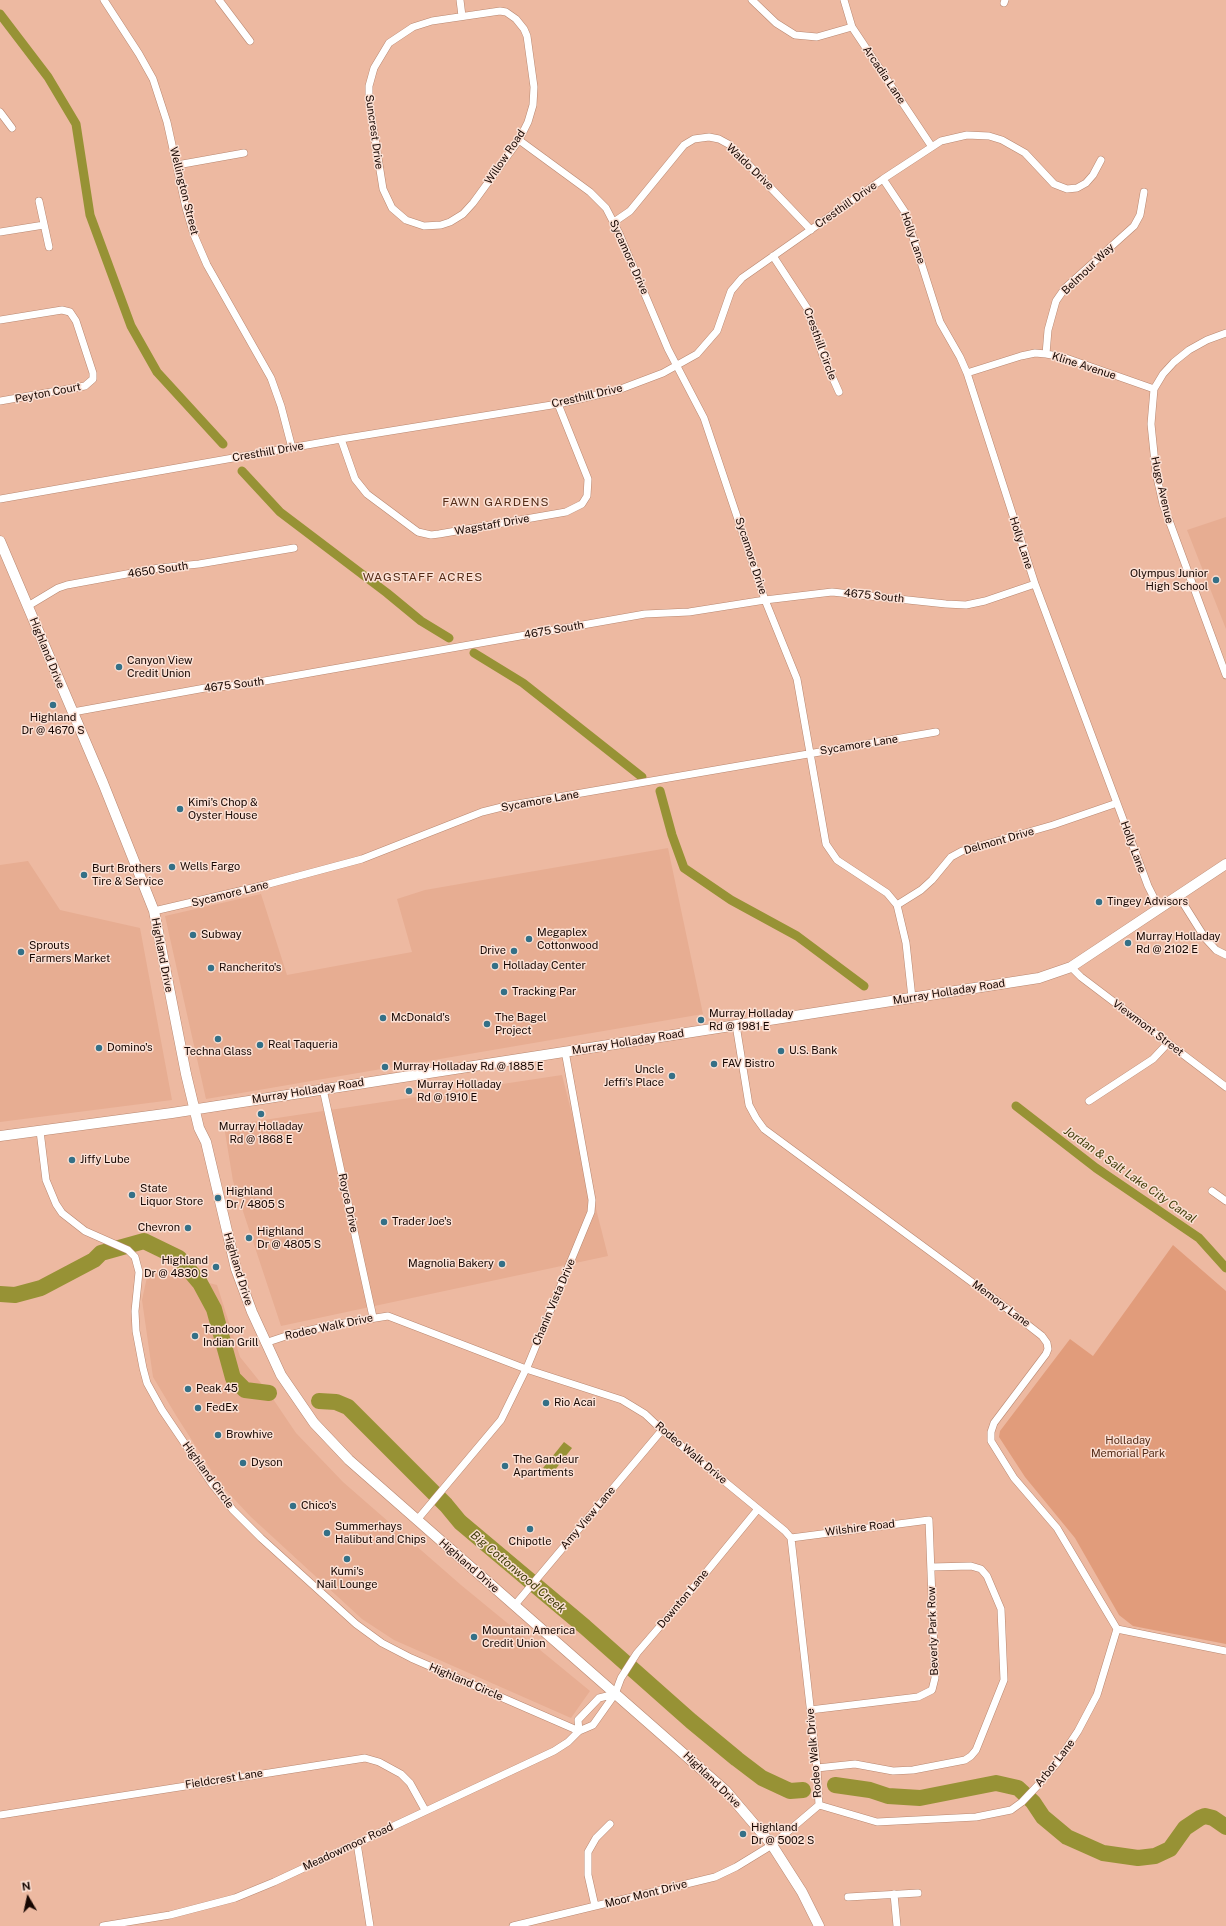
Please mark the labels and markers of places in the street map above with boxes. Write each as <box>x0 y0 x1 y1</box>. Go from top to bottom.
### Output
place label: Olympus Junior High School <box>1130 567 1208 593</box>
marker: Olympus Junior High School <box>1211 575 1221 585</box>
place label: Canyon View Credit Union <box>127 654 193 680</box>
marker: Canyon View Credit Union <box>114 662 124 672</box>
marker: Highland Dr @ 4670 S <box>48 700 58 710</box>
place label: Highland Dr @ 4670 S <box>21 711 85 737</box>
place label: Kimi's Chop & Oyster House <box>188 796 258 822</box>
marker: Kimi's Chop & Oyster House <box>175 804 185 814</box>
place label: Wells Fargo <box>180 860 240 874</box>
place label: Burt Brothers Tire & Service <box>92 862 163 888</box>
marker: Wells Fargo <box>167 862 177 872</box>
marker: Burt Brothers Tire & Service <box>79 870 89 880</box>
place label: Tingey Advisors <box>1107 895 1188 909</box>
marker: Tingey Advisors <box>1094 897 1104 907</box>
place label: Megaplex Cottonwood <box>537 926 598 952</box>
place label: Subway <box>201 928 242 942</box>
marker: Subway <box>188 930 198 940</box>
place label: Murray Holladay Rd @ 2102 E <box>1136 930 1221 956</box>
marker: Megaplex Cottonwood <box>524 934 534 944</box>
marker: Murray Holladay Rd @ 2102 E <box>1123 938 1133 948</box>
place label: Sprouts Farmers Market <box>29 939 110 965</box>
place label: Drive <box>480 944 506 958</box>
marker: Drive <box>509 946 519 956</box>
marker: Sprouts Farmers Market <box>16 947 26 957</box>
place label: Holladay Center <box>503 959 586 973</box>
place label: Rancherito's <box>219 961 281 975</box>
marker: Holladay Center <box>490 961 500 971</box>
marker: Rancherito's <box>206 963 216 973</box>
place label: Tracking Par <box>512 985 576 999</box>
marker: Tracking Par <box>499 987 509 997</box>
place label: Murray Holladay Rd @ 1981 E <box>709 1007 794 1033</box>
place label: McDonald's <box>391 1011 450 1025</box>
place label: The Bagel Project <box>495 1011 546 1037</box>
marker: McDonald's <box>378 1013 388 1023</box>
marker: Murray Holladay Rd @ 1981 E <box>696 1015 706 1025</box>
marker: The Bagel Project <box>482 1019 492 1029</box>
marker: Techna Glass <box>213 1034 223 1044</box>
place label: Real Taqueria <box>268 1038 338 1052</box>
marker: Real Taqueria <box>255 1040 265 1050</box>
place label: Domino's <box>107 1041 152 1055</box>
marker: Domino's <box>94 1043 104 1053</box>
place label: U.S. Bank <box>789 1044 837 1058</box>
place label: Techna Glass <box>184 1045 252 1059</box>
marker: U.S. Bank <box>776 1046 786 1056</box>
place label: FAV Bistro <box>722 1057 775 1071</box>
marker: FAV Bistro <box>709 1059 719 1069</box>
place label: Murray Holladay Rd @ 1885 E <box>393 1060 544 1074</box>
marker: Murray Holladay Rd @ 1885 E <box>380 1062 390 1072</box>
place label: Uncle Jeffi's Place <box>604 1063 664 1089</box>
marker: Uncle Jeffi's Place <box>667 1071 677 1081</box>
place label: Murray Holladay Rd @ 1910 E <box>417 1078 502 1104</box>
marker: Murray Holladay Rd @ 1910 E <box>404 1086 414 1096</box>
marker: Murray Holladay Rd @ 1868 E <box>256 1109 266 1119</box>
place label: Murray Holladay Rd @ 1868 E <box>219 1120 303 1146</box>
place label: Jiffy Lube <box>80 1153 130 1167</box>
marker: Jiffy Lube <box>67 1155 77 1165</box>
place label: State Liquor Store <box>140 1182 203 1208</box>
place label: Highland Dr / 4805 S <box>226 1185 285 1211</box>
marker: State Liquor Store <box>127 1190 137 1200</box>
marker: Highland Dr / 4805 S <box>213 1193 223 1203</box>
place label: Trader Joe's <box>392 1215 452 1229</box>
marker: Trader Joe's <box>379 1217 389 1227</box>
place label: Chevron <box>138 1221 180 1235</box>
marker: Chevron <box>183 1223 193 1233</box>
place label: Highland Dr @ 4805 S <box>257 1225 321 1251</box>
marker: Highland Dr @ 4805 S <box>244 1233 254 1243</box>
place label: Highland Dr @ 4830 S <box>144 1254 208 1280</box>
place label: Magnolia Bakery <box>408 1257 494 1271</box>
marker: Magnolia Bakery <box>497 1259 507 1269</box>
marker: Highland Dr @ 4830 S <box>211 1262 221 1272</box>
place label: Tandoor Indian Grill <box>203 1323 259 1349</box>
marker: Tandoor Indian Grill <box>190 1331 200 1341</box>
place label: Peak 45 <box>196 1382 238 1396</box>
marker: Peak 45 <box>183 1384 193 1394</box>
place label: Rio Acai <box>554 1396 595 1410</box>
marker: Rio Acai <box>541 1398 551 1408</box>
place label: FedEx <box>206 1401 238 1415</box>
marker: FedEx <box>193 1403 203 1413</box>
place label: Browhive <box>226 1428 273 1442</box>
marker: Browhive <box>213 1430 223 1440</box>
place label: The Gandeur Apartments <box>513 1453 579 1479</box>
place label: Dyson <box>251 1456 283 1470</box>
marker: Dyson <box>238 1458 248 1468</box>
marker: The Gandeur Apartments <box>500 1461 510 1471</box>
place label: Chico's <box>301 1499 337 1513</box>
marker: Chico's <box>288 1501 298 1511</box>
place label: Summerhays Halibut and Chips <box>335 1520 426 1546</box>
marker: Chipotle <box>525 1524 535 1534</box>
marker: Summerhays Halibut and Chips <box>322 1528 332 1538</box>
place label: Chipotle <box>509 1535 551 1549</box>
marker: Kumi's Nail Lounge <box>342 1554 352 1564</box>
place label: Kumi's Nail Lounge <box>316 1565 378 1591</box>
place label: Mountain America Credit Union <box>482 1624 575 1650</box>
marker: Mountain America Credit Union <box>469 1632 479 1642</box>
place label: Highland Dr @ 5002 S <box>751 1821 814 1847</box>
marker: Highland Dr @ 5002 S <box>738 1829 748 1839</box>

